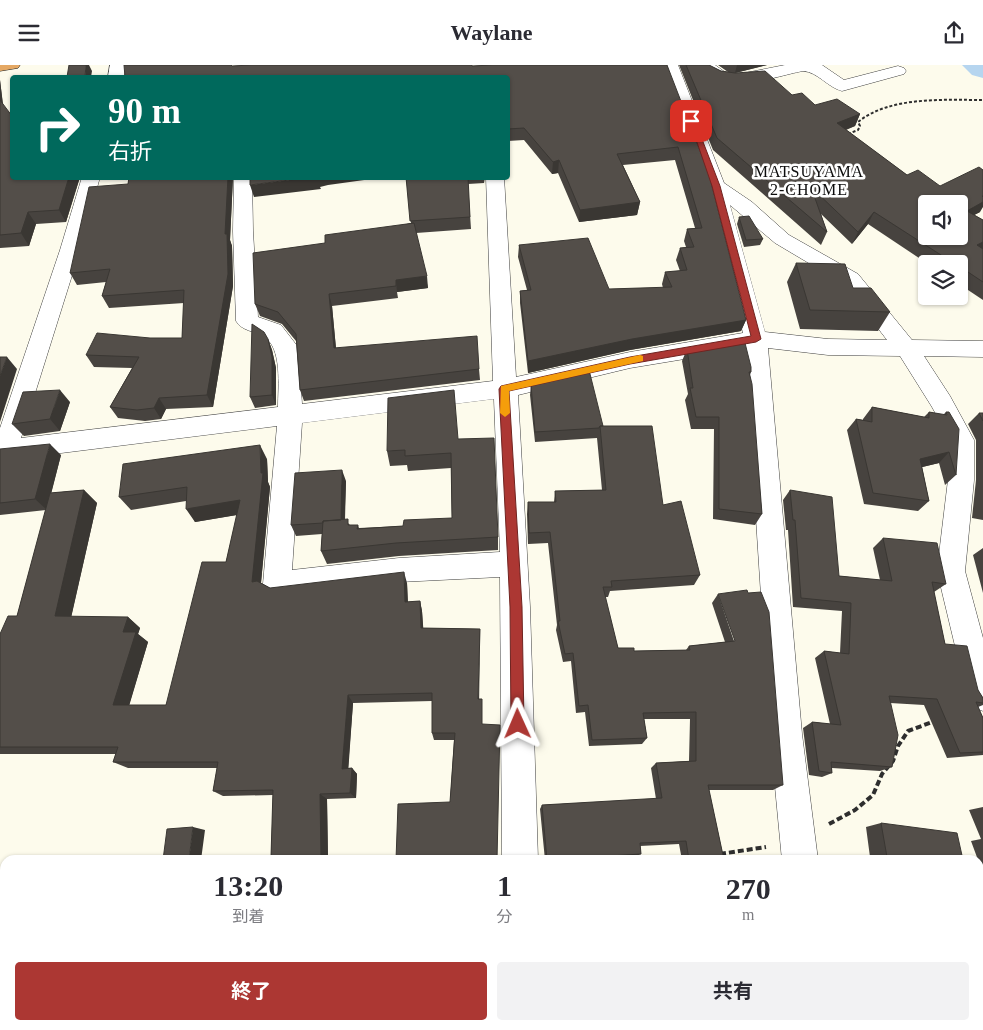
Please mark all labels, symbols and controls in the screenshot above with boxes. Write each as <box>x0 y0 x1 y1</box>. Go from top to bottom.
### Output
icon: menu <box>15 19 43 47</box>
icon: share <box>940 19 968 47</box>
text: Waylane <box>451 20 532 45</box>
text: 90 m <box>108 92 181 131</box>
icon: right <box>25 95 90 160</box>
pin <box>670 100 712 142</box>
icon: arrive <box>677 107 705 135</box>
text: 右折 <box>108 139 152 164</box>
district label: MATSUYAMA 2-CHOME <box>754 163 864 198</box>
map controls <box>918 195 968 305</box>
button: sound <box>918 195 968 245</box>
button: layers <box>918 255 968 305</box>
position arrow <box>491 697 543 749</box>
text: 13:20 <box>213 869 283 902</box>
text: 1 <box>497 869 512 902</box>
text: 270 <box>726 872 771 905</box>
text: m <box>742 906 754 923</box>
text: 到着 <box>232 908 264 925</box>
text: 分 <box>496 908 512 925</box>
button: 終了 <box>15 962 487 1020</box>
button: 共有 <box>497 962 969 1020</box>

